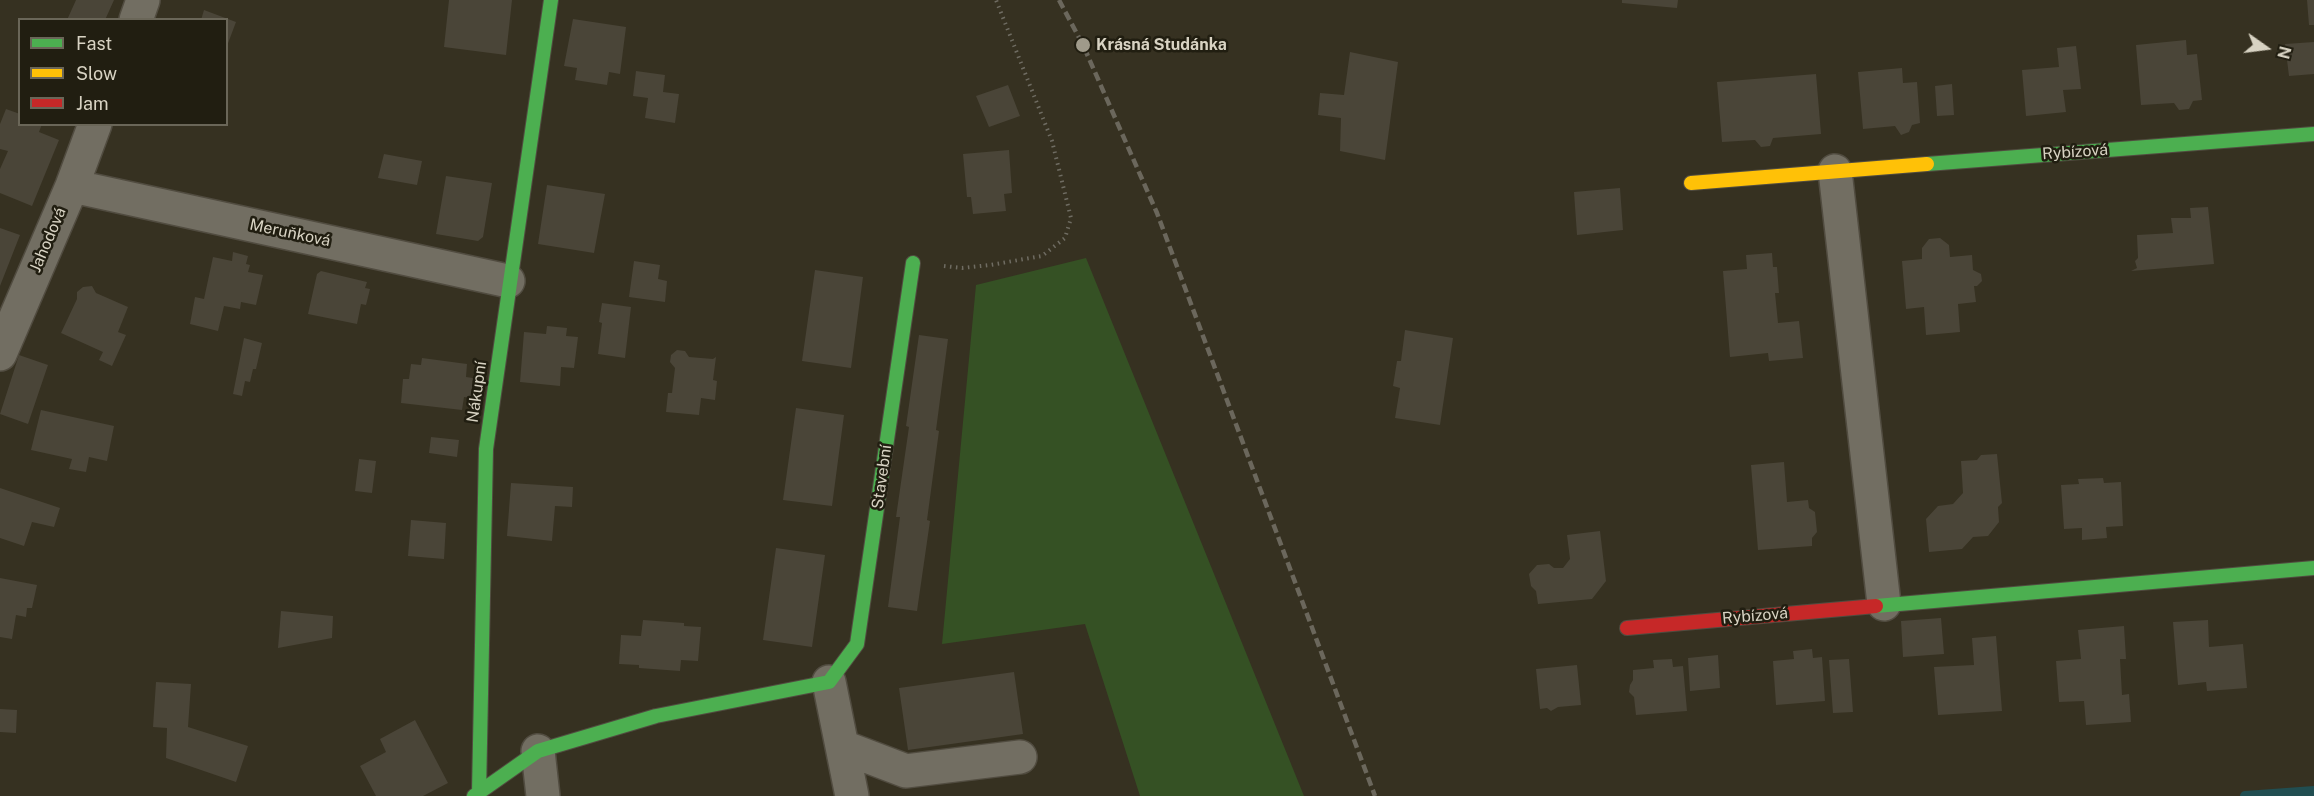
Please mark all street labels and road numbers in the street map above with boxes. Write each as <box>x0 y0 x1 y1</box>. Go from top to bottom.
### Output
street label: Rybízová <box>2041 140 2109 164</box>
street label: Jahodová <box>26 205 70 275</box>
street label: Meruňková <box>248 215 332 251</box>
street label: Nákupní <box>463 360 491 424</box>
street label: Stavební <box>868 444 896 510</box>
street label: Rybízová <box>1721 604 1789 628</box>

